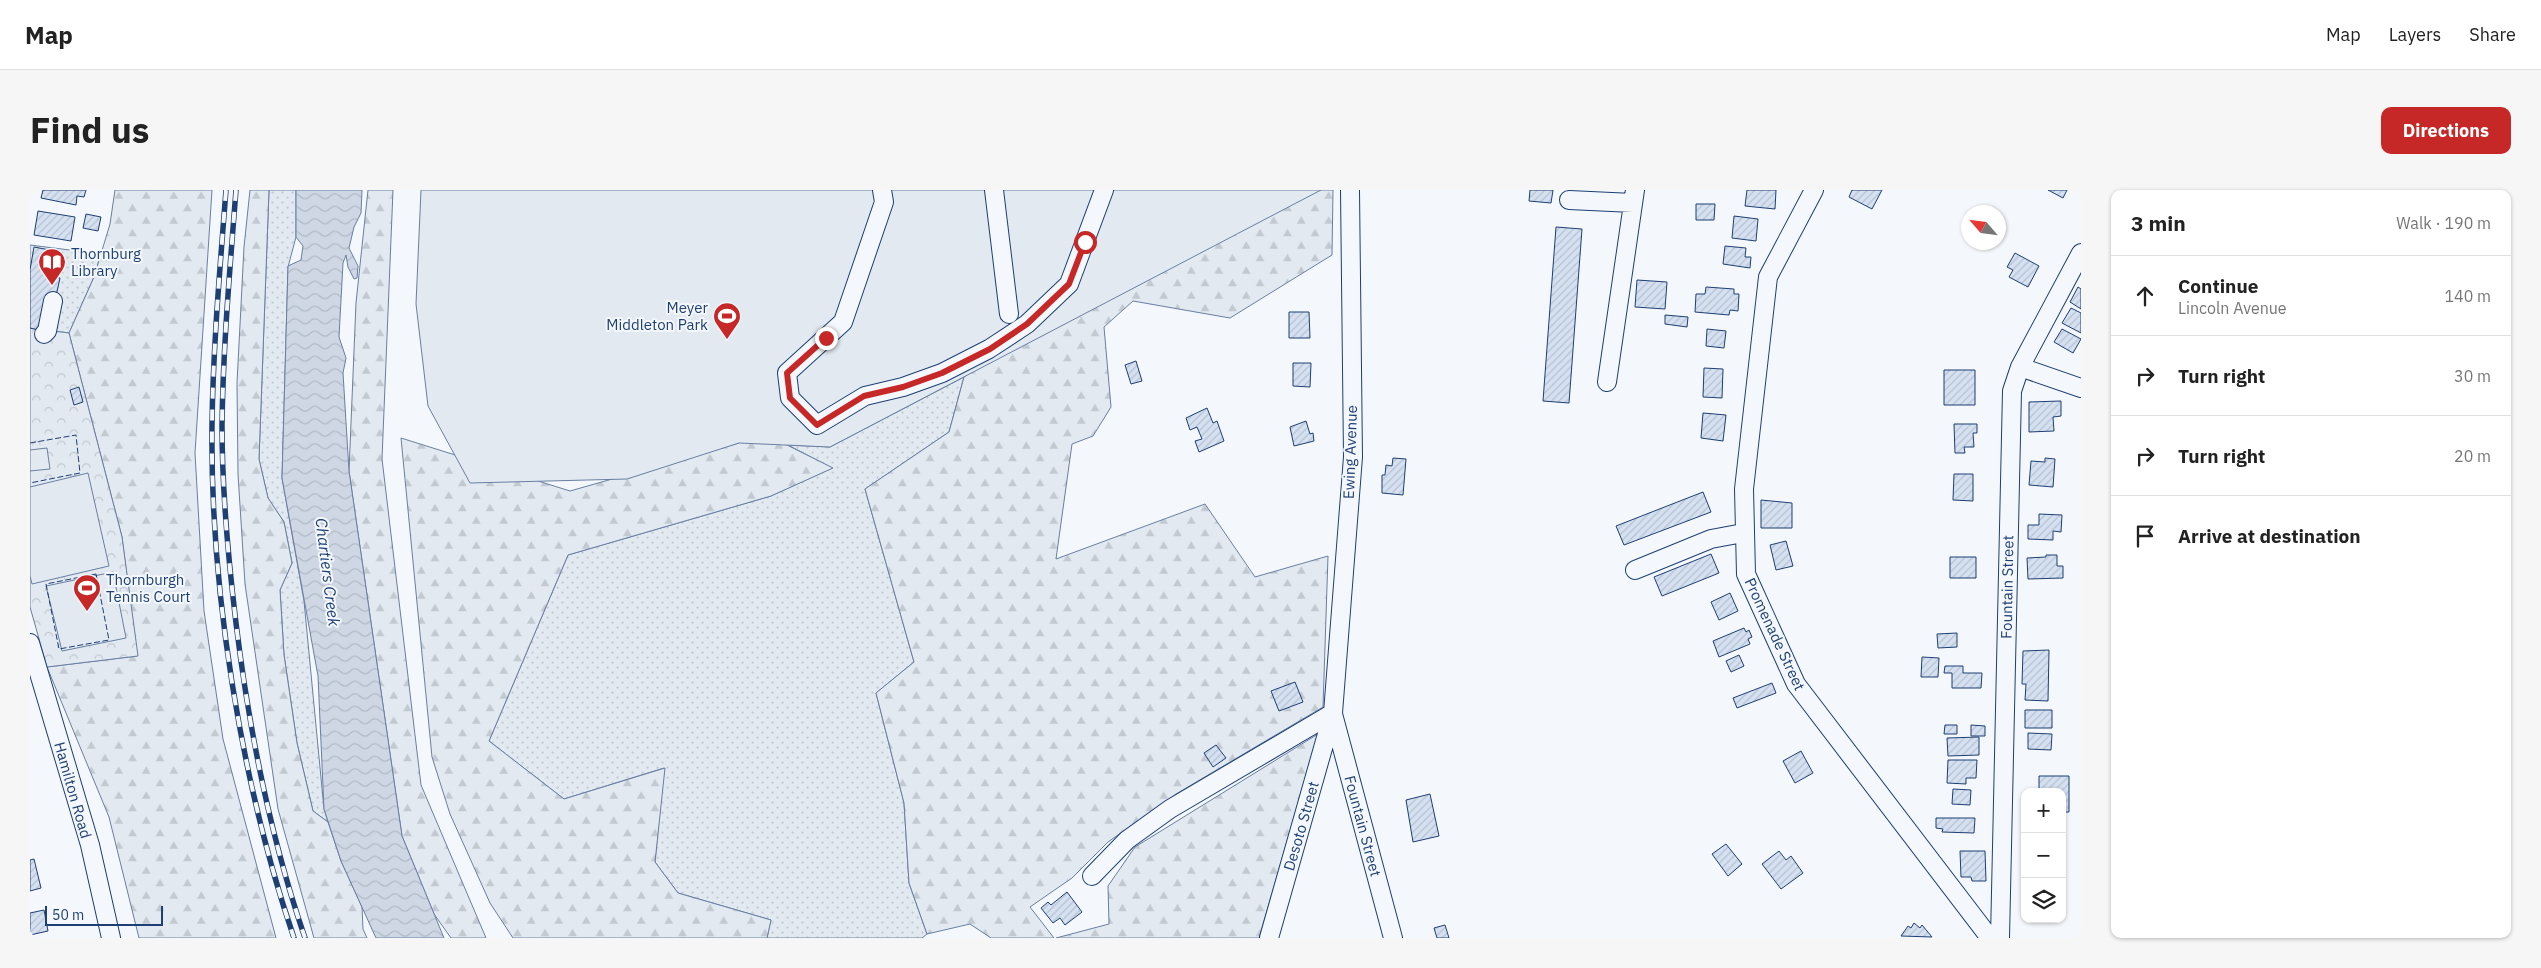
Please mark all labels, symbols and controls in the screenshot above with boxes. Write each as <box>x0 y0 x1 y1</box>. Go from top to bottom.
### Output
text: Map <box>25 19 73 51</box>
text: Map <box>2326 23 2361 46</box>
text: Layers <box>2389 23 2441 46</box>
text: Share <box>2469 23 2516 46</box>
text: Find us <box>30 107 149 153</box>
button: Directions <box>2381 107 2511 154</box>
north arrow <box>1961 205 2006 250</box>
text: 3 min <box>2131 209 2186 237</box>
text: Walk · 190 m <box>2396 213 2491 233</box>
route start <box>1074 231 1097 254</box>
place label: Thornburg Library <box>71 244 141 280</box>
library icon: Thornburg Library <box>37 247 67 286</box>
text: Continue <box>2178 274 2258 298</box>
icon: ahead <box>2131 282 2159 310</box>
text: 140 m <box>2444 286 2491 306</box>
place label: Meyer Middleton Park <box>606 298 708 334</box>
text: Lincoln Avenue <box>2178 298 2287 318</box>
sports icon: Meyer Middleton Park <box>712 301 742 340</box>
route end <box>815 327 838 350</box>
icon: right <box>2131 362 2159 390</box>
text: Turn right <box>2178 364 2265 388</box>
text: 30 m <box>2454 366 2491 386</box>
street label: Ewing Avenue <box>1339 405 1361 499</box>
icon: right <box>2131 442 2159 470</box>
text: Turn right <box>2178 444 2265 468</box>
text: 20 m <box>2454 446 2491 466</box>
water label: Chartiers Creek <box>311 517 345 628</box>
icon: arrive <box>2131 522 2159 550</box>
text: Arrive at destination <box>2178 524 2361 548</box>
street label: Fountain Street <box>1997 535 2017 639</box>
place label: Thornburgh Tennis Court <box>106 570 191 606</box>
sports icon: Thornburgh Tennis Court <box>72 573 102 612</box>
street label: Promenade Street <box>1741 575 1809 693</box>
street label: Hamilton Road <box>50 739 96 841</box>
street label: Fountain Street <box>1340 773 1386 879</box>
street label: Desoto Street <box>1279 779 1323 873</box>
map controls <box>2021 788 2066 923</box>
button: + <box>2021 788 2066 833</box>
button: − <box>2021 833 2066 878</box>
button: layers <box>2021 878 2066 923</box>
scale bar <box>45 903 162 926</box>
text: 50 m <box>52 906 84 924</box>

